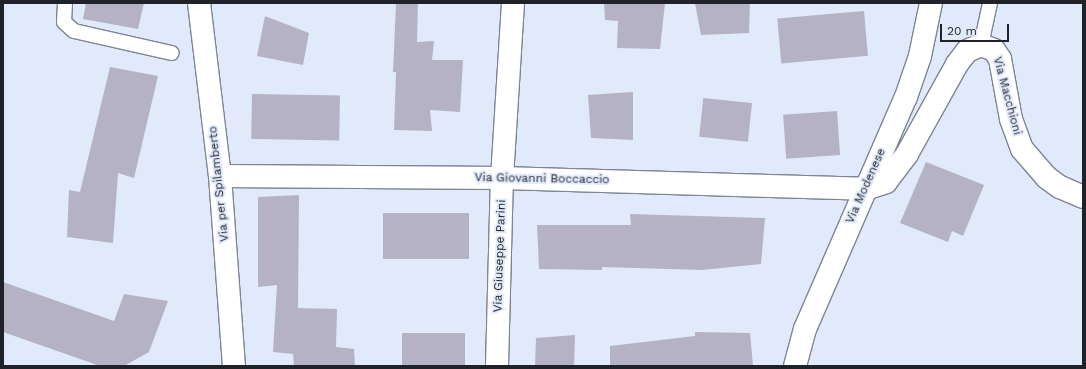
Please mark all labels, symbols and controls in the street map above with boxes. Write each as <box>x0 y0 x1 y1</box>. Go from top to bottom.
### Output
scale bar <box>942 16 1011 42</box>
text: 20 m <box>947 24 977 38</box>
street label: Via Macchioni <box>990 55 1024 137</box>
street label: Via per Spilamberto <box>206 125 232 243</box>
street label: Via Modenese <box>843 146 889 226</box>
street label: Via Giovanni Boccaccio <box>474 171 610 187</box>
street label: Via Giuseppe Parini <box>491 199 509 313</box>

